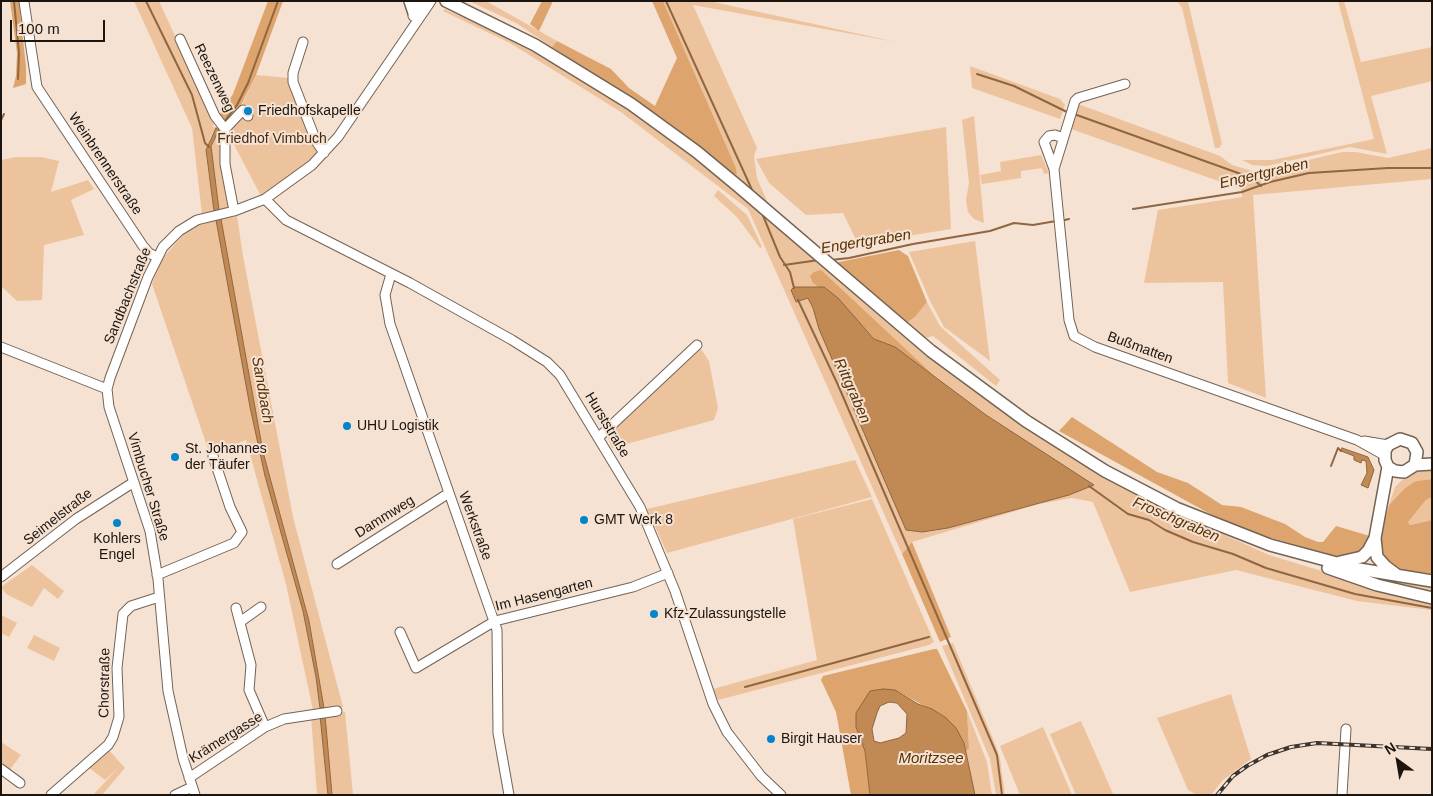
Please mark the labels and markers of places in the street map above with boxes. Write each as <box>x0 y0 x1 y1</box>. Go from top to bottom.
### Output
place label: Friedhofskapelle <box>258 103 361 119</box>
marker: Friedhofskapelle <box>242 105 254 117</box>
place label: UHU Logistik <box>357 418 439 434</box>
marker: UHU Logistik <box>341 420 353 432</box>
place label: St. Johannes der Täufer <box>185 441 267 474</box>
marker: St. Johannes der Täufer <box>169 451 181 463</box>
place label: GMT Werk 8 <box>594 512 673 528</box>
marker: GMT Werk 8 <box>578 514 590 526</box>
marker: Kohlers Engel <box>111 517 123 529</box>
place label: Kohlers Engel <box>93 531 141 564</box>
place label: Kfz-Zulassungstelle <box>664 606 786 622</box>
marker: Kfz-Zulassungstelle <box>648 608 660 620</box>
place label: Birgit Hauser <box>781 731 862 747</box>
marker: Birgit Hauser <box>765 733 777 745</box>

